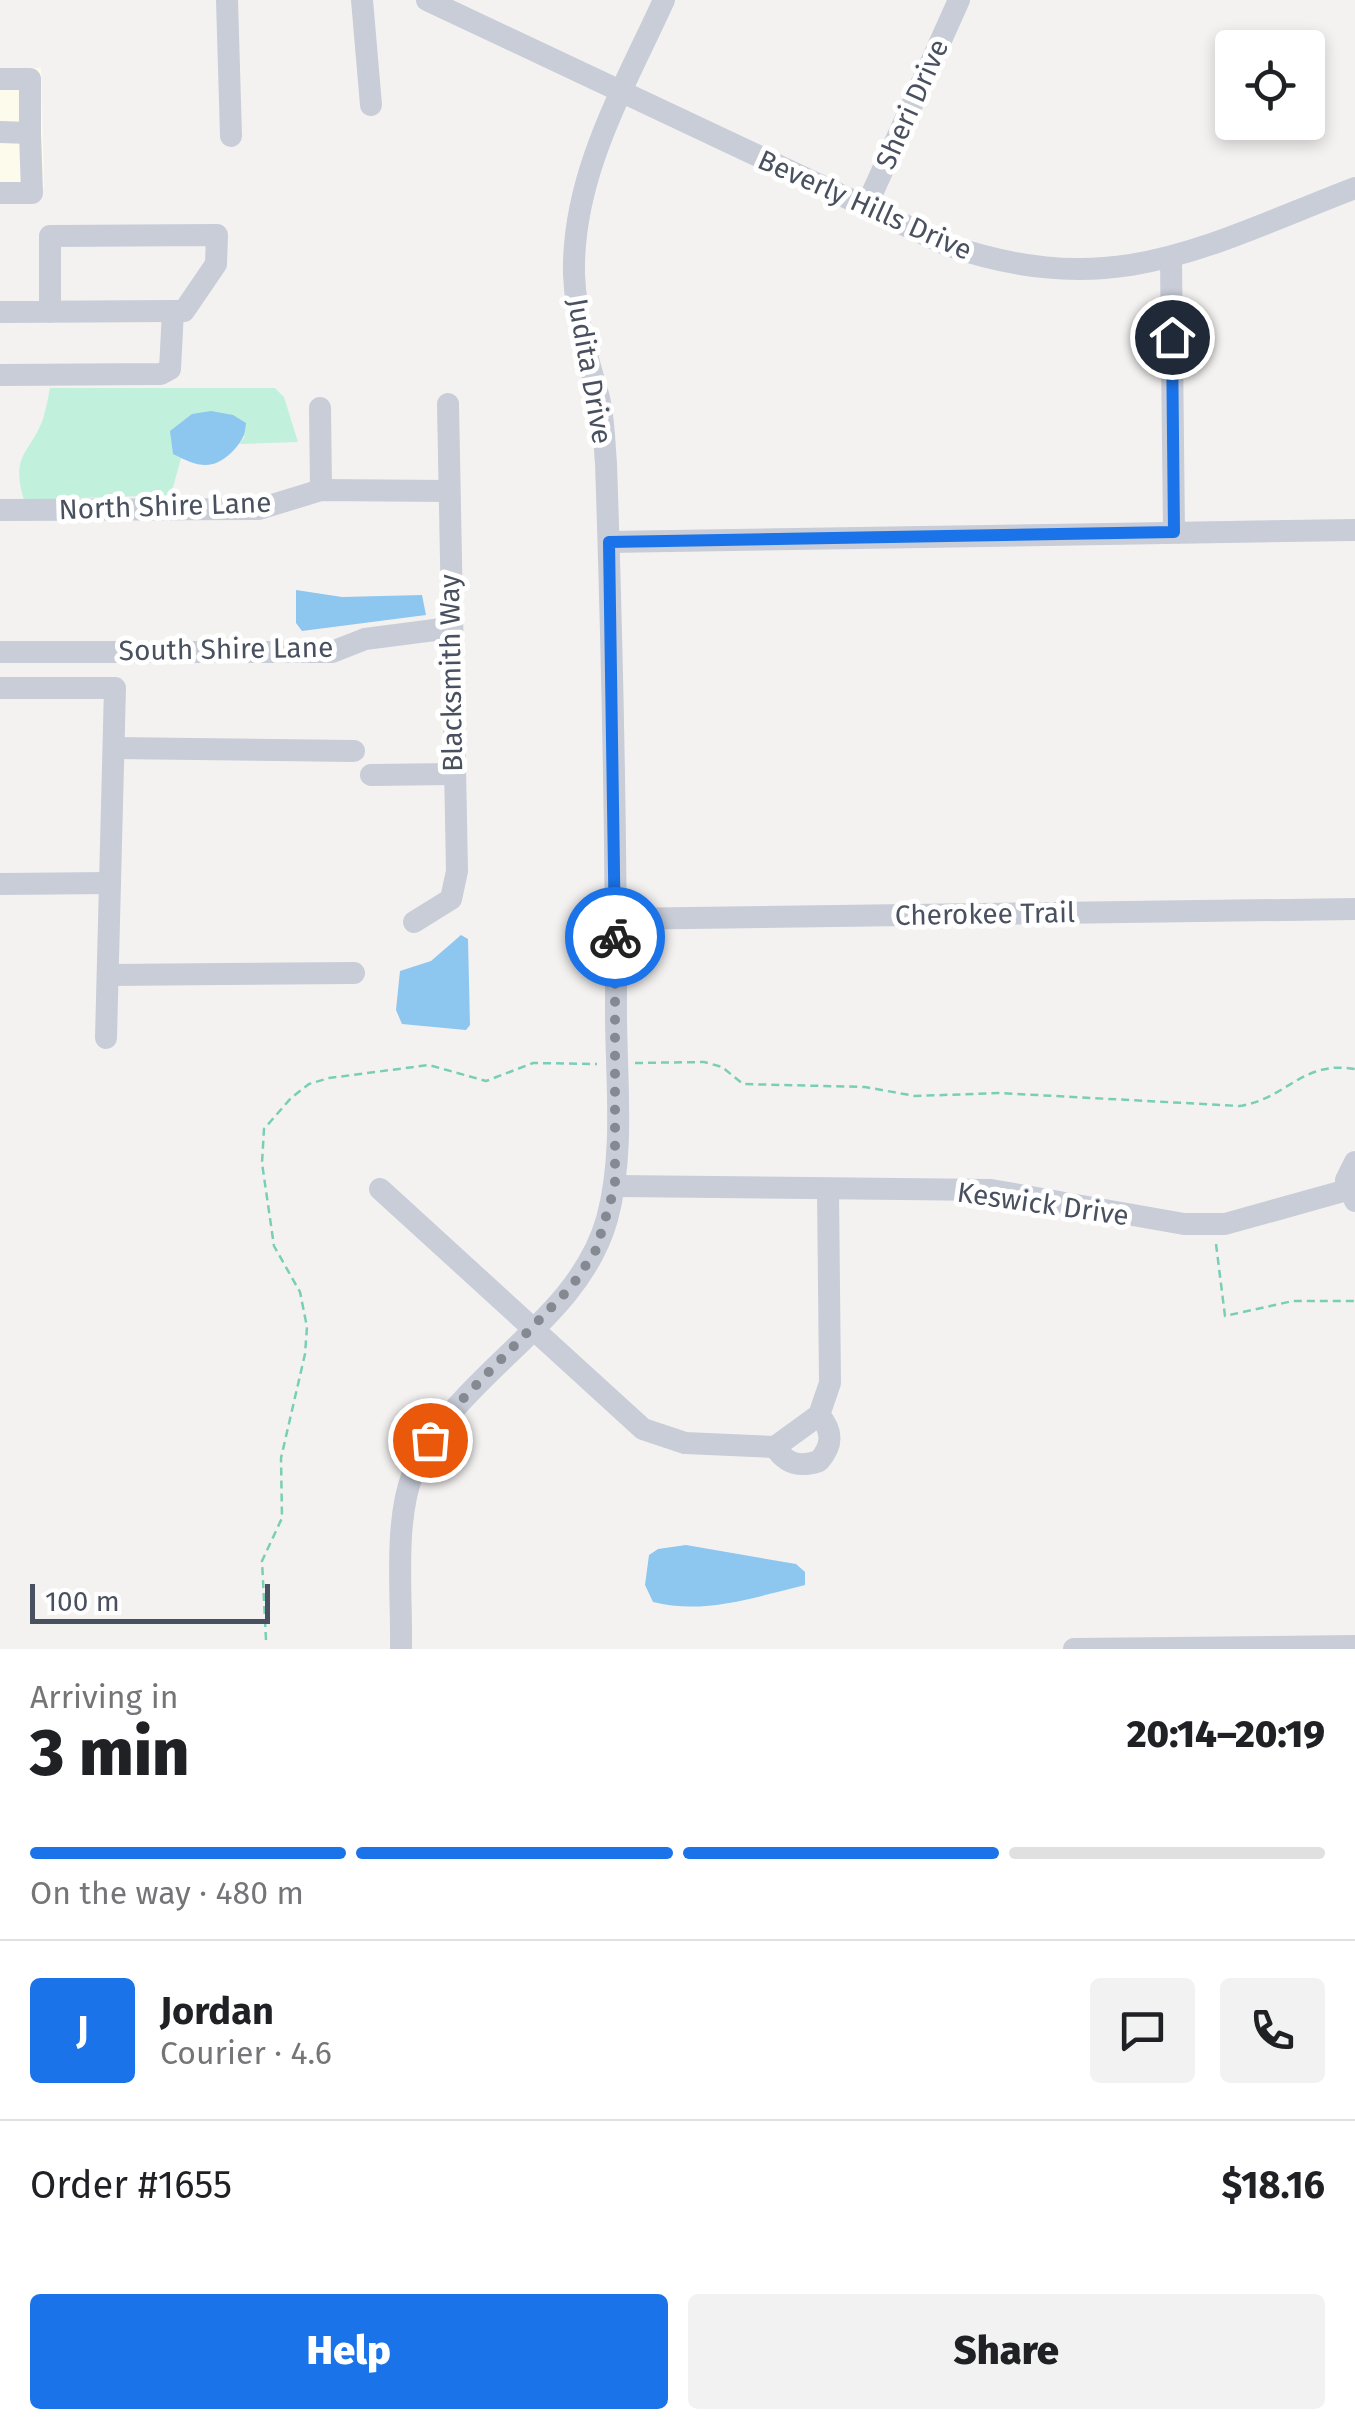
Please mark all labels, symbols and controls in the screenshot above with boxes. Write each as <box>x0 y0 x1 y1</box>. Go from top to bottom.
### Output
map controls <box>1215 30 1325 140</box>
button: locate <box>1215 30 1325 140</box>
street label: Sheri Drive <box>869 34 955 174</box>
street label: Beverly Hills Drive <box>753 143 977 267</box>
street label: Judita Drive <box>561 295 619 447</box>
pin <box>1130 295 1215 380</box>
icon: home <box>1145 310 1200 365</box>
street label: North Shire Lane <box>58 486 272 526</box>
street label: Blacksmith Way <box>433 574 469 772</box>
street label: South Shire Lane <box>118 631 334 667</box>
courier <box>565 887 665 987</box>
street label: Cherokee Trail <box>895 896 1075 932</box>
icon: bike <box>588 910 643 965</box>
street label: Keswick Drive <box>955 1176 1131 1232</box>
pin <box>388 1398 473 1483</box>
icon: bag <box>403 1413 458 1468</box>
scale bar <box>30 1579 270 1624</box>
text: 100 m <box>45 1585 120 1618</box>
text: Arriving in <box>30 1678 178 1716</box>
text: 20:14–20:19 <box>1127 1711 1325 1757</box>
text: 3 min <box>30 1714 189 1792</box>
text: On the way · 480 m <box>30 1874 304 1912</box>
button: chat <box>1090 1978 1195 2083</box>
button: phone <box>1220 1978 1325 2083</box>
text: Jordan <box>160 1988 274 2034</box>
text: J <box>76 2007 89 2053</box>
text: Courier · 4.6 <box>160 2034 332 2072</box>
text: Order #1655 <box>30 2162 232 2208</box>
text: $18.16 <box>1221 2162 1325 2208</box>
button: Help <box>30 2294 668 2409</box>
button: Share <box>688 2294 1325 2409</box>

